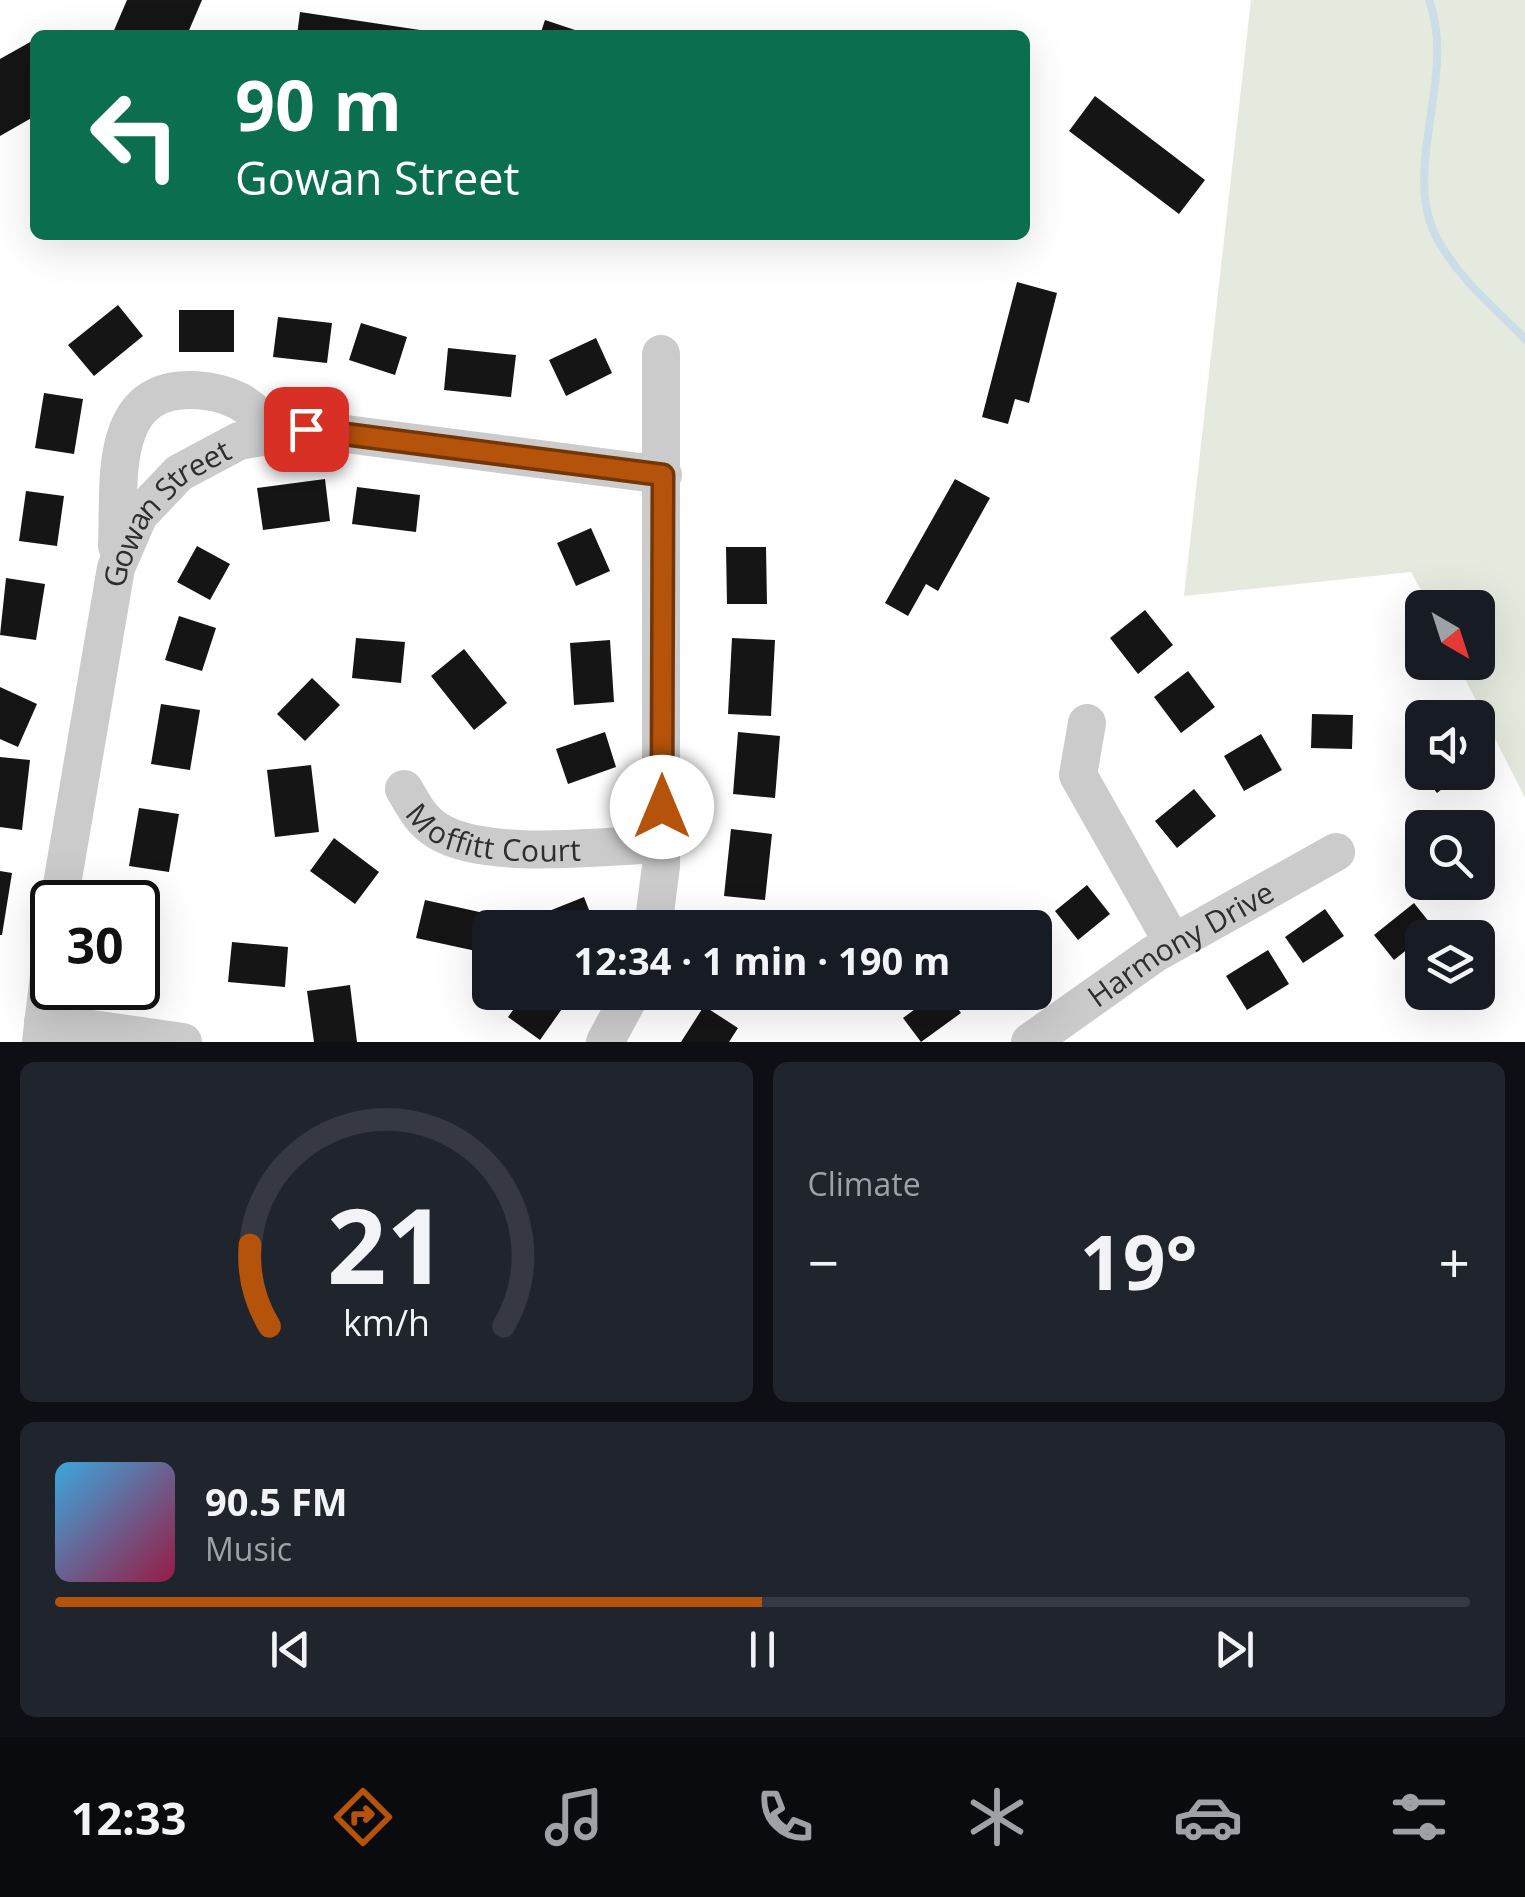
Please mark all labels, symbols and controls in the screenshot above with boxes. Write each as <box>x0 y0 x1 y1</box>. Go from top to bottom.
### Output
text: 90 m <box>235 56 402 152</box>
icon: left <box>70 70 200 200</box>
text: Gowan Street <box>235 147 520 208</box>
pin <box>264 387 349 472</box>
icon: arrive <box>279 402 334 457</box>
street label: Gowan Street <box>93 429 237 590</box>
north arrow <box>1405 590 1495 680</box>
map controls <box>1405 590 1495 1010</box>
button: sound <box>1405 700 1495 790</box>
position arrow <box>610 755 714 859</box>
street label: Moffitt Court <box>397 794 582 870</box>
button: search <box>1405 810 1495 900</box>
street label: Harmony Drive <box>1079 871 1281 1016</box>
speed limit sign: 30 <box>30 880 160 1010</box>
button: layers <box>1405 920 1495 1010</box>
text: 12:34 · 1 min · 190 m <box>574 934 950 986</box>
text: Climate <box>808 1162 921 1205</box>
text: 21 <box>327 1173 446 1314</box>
text: 19° <box>1080 1210 1198 1312</box>
text: − <box>808 1224 839 1299</box>
text: + <box>1439 1224 1470 1299</box>
text: km/h <box>343 1298 430 1346</box>
text: 90.5 FM <box>205 1475 348 1527</box>
text: Music <box>205 1527 292 1570</box>
icon: previous <box>263 1622 318 1677</box>
icon: pause <box>735 1622 790 1677</box>
icon: next <box>1207 1622 1262 1677</box>
icon: directions <box>328 1782 398 1852</box>
icon: music <box>539 1782 609 1852</box>
icon: phone <box>750 1782 820 1852</box>
icon: climate <box>962 1782 1032 1852</box>
icon: car <box>1173 1782 1243 1852</box>
icon: filters <box>1384 1782 1454 1852</box>
text: 12:33 <box>71 1787 186 1848</box>

